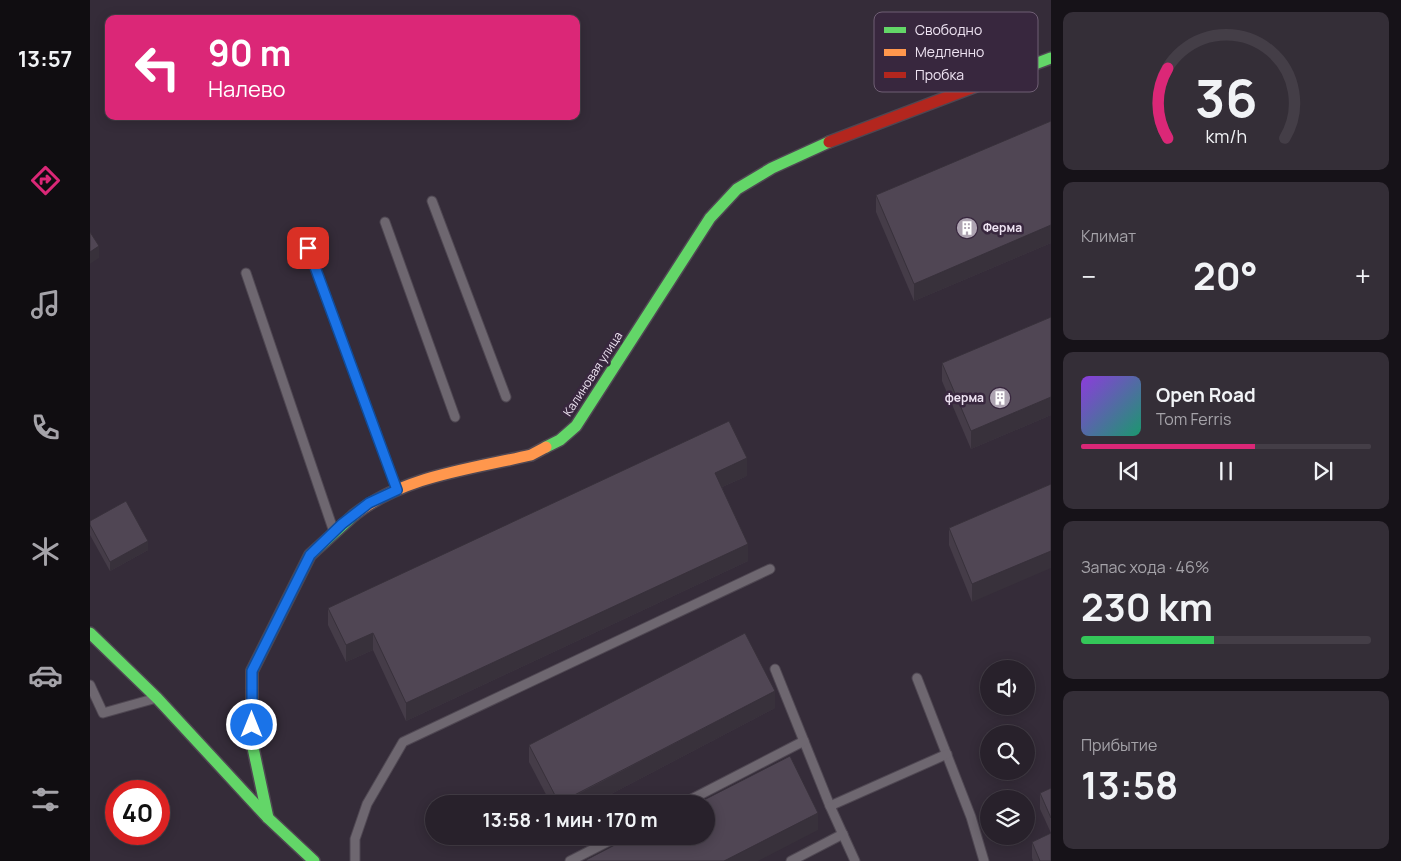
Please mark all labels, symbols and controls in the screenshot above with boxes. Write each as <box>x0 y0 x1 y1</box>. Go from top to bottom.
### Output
legend <box>874 12 1038 92</box>
text: Свободно <box>915 20 982 39</box>
text: 90 m <box>208 29 291 77</box>
icon: left <box>125 35 190 100</box>
text: Медленно <box>915 42 984 61</box>
text: 13:57 <box>18 44 72 74</box>
text: 36 <box>1195 62 1257 133</box>
text: Пробка <box>915 65 964 84</box>
text: Налево <box>208 74 286 104</box>
text: km/h <box>1205 124 1247 148</box>
icon: directions <box>28 163 63 198</box>
building icon: Ферма <box>955 216 979 240</box>
place label: Ферма <box>983 219 1022 236</box>
text: Климат <box>1081 225 1136 247</box>
pin <box>287 227 329 269</box>
icon: arrive <box>294 234 322 262</box>
text: 20° <box>1193 249 1258 301</box>
text: − <box>1081 257 1096 295</box>
text: + <box>1355 257 1371 295</box>
icon: music <box>28 287 63 322</box>
street label: Калиновая улица <box>559 328 626 419</box>
text: Open Road <box>1156 382 1256 408</box>
building icon: ферма <box>988 386 1012 410</box>
place label: ферма <box>945 389 984 406</box>
text: Tom Ferris <box>1156 408 1231 430</box>
icon: phone <box>28 410 63 445</box>
icon: previous <box>1115 457 1143 485</box>
icon: pause <box>1212 457 1240 485</box>
icon: next <box>1309 457 1337 485</box>
icon: climate <box>28 534 63 569</box>
text: Запас хода · 46% <box>1081 556 1209 578</box>
text: 230 km <box>1081 580 1213 632</box>
icon: car <box>28 658 63 693</box>
map controls <box>980 660 1035 845</box>
button: sound <box>980 660 1035 715</box>
position arrow <box>225 698 277 750</box>
button: search <box>980 725 1035 780</box>
text: Прибытие <box>1081 734 1157 756</box>
text: 13:58 <box>1081 758 1178 810</box>
speed limit sign: 40 <box>105 780 170 845</box>
icon: filters <box>28 782 63 817</box>
button: layers <box>980 790 1035 845</box>
text: 13:58 · 1 мин · 170 m <box>482 807 658 833</box>

